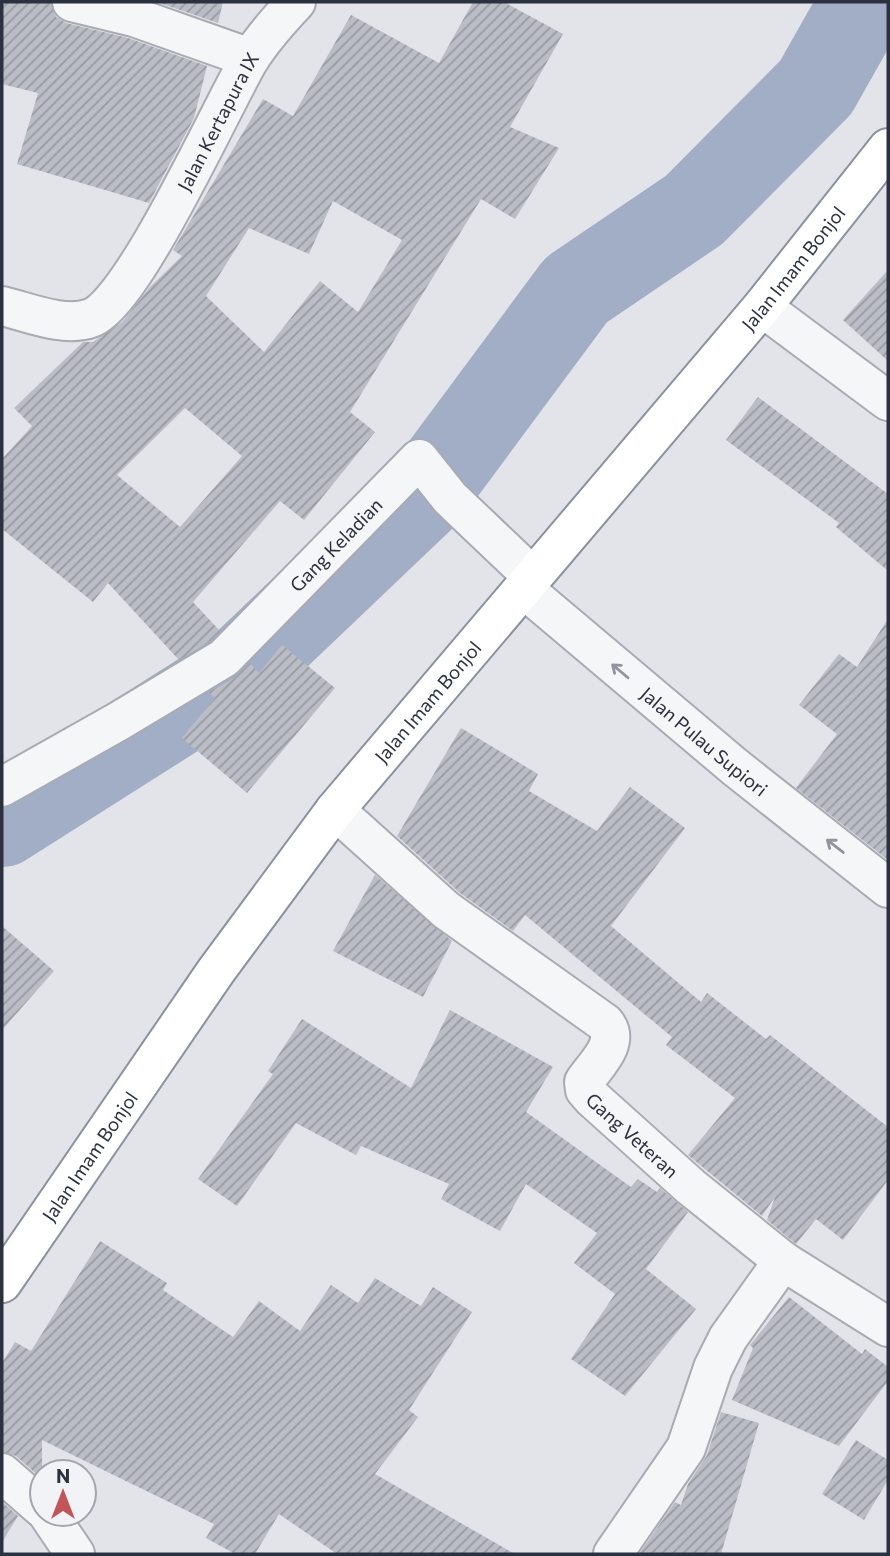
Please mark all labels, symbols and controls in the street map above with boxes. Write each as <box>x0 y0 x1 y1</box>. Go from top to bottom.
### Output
street label: Jalan Kertapura IX <box>172 47 263 195</box>
street label: Jalan Imam Bonjol <box>736 201 849 335</box>
street label: Gang Keladian <box>284 493 386 596</box>
street label: Jalan Imam Bonjol <box>369 636 485 767</box>
one-way arrow <box>612 663 630 679</box>
street label: Jalan Pulau Supiori <box>637 681 773 800</box>
one-way arrow <box>826 838 844 853</box>
street label: Jalan Imam Bonjol <box>37 1087 142 1225</box>
street label: Gang Veteran <box>582 1087 684 1182</box>
north arrow <box>28 1458 98 1528</box>
text: N <box>56 1464 70 1487</box>

